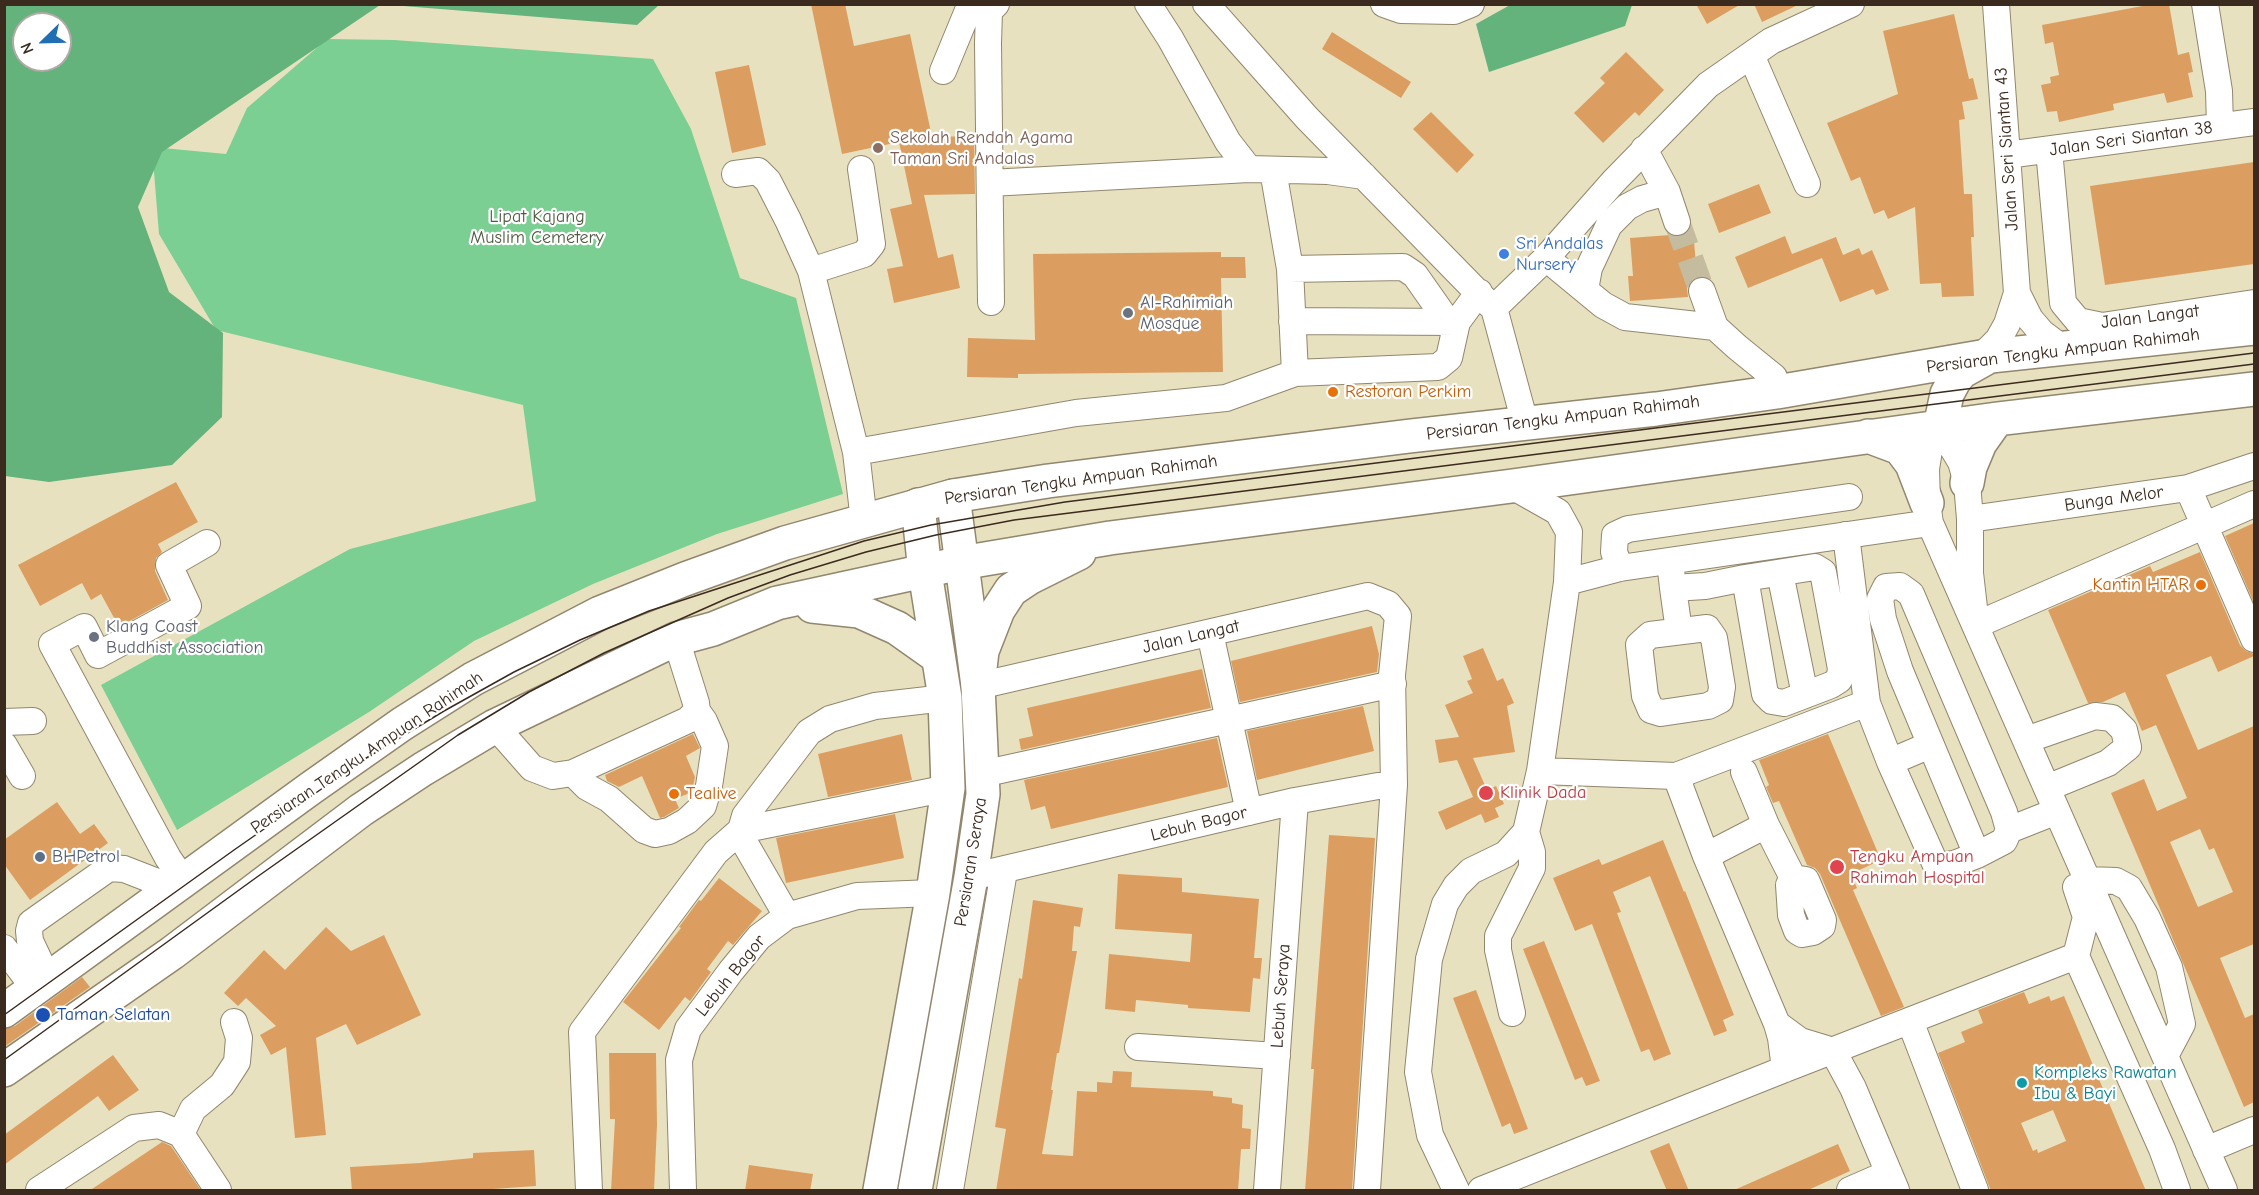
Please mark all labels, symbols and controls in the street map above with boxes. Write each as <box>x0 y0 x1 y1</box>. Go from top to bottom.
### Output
north arrow <box>12 12 72 72</box>
text: N <box>17 40 38 57</box>
street label: Jalan Seri Siantan 43 <box>1991 67 2023 231</box>
street label: Jalan Seri Siantan 38 <box>2048 117 2214 161</box>
place label: Sekolah Rendah Agama Taman Sri Andalas <box>890 127 1073 170</box>
marker: Sekolah Rendah Agama Taman Sri Andalas <box>871 141 885 155</box>
park label: Lipat Kajang Muslim Cemetery <box>470 206 604 248</box>
place label: Sri Andalas Nursery <box>1516 233 1603 276</box>
marker: Sri Andalas Nursery <box>1497 247 1511 261</box>
place label: Al-Rahimiah Mosque <box>1140 292 1233 334</box>
street label: Jalan Langat <box>2100 300 2200 334</box>
marker: Al-Rahimiah Mosque <box>1121 306 1135 320</box>
street label: Persiaran Tengku Ampuan Rahimah <box>1925 323 2201 379</box>
place label: Restoran Perkim <box>1345 381 1471 403</box>
marker: Restoran Perkim <box>1326 385 1340 399</box>
street label: Persiaran Tengku Ampuan Rahimah <box>1425 390 1701 446</box>
street label: Persiaran Tengku Ampuan Rahimah <box>943 450 1219 510</box>
street label: Bunga Melor <box>2063 481 2165 517</box>
place label: Kantin HTAR <box>2092 574 2189 596</box>
marker: Kantin HTAR <box>2194 578 2208 592</box>
street label: Jalan Langat <box>1141 615 1241 659</box>
place label: Klang Coast Buddhist Association <box>106 616 263 658</box>
marker: Klang Coast Buddhist Association <box>87 630 101 644</box>
street label: Persiaran Tengku Ampuan Rahimah <box>247 667 487 839</box>
place label: Klinik Dada <box>1500 782 1586 804</box>
place label: Tealive <box>686 783 736 805</box>
marker: Klinik Dada <box>1477 784 1495 802</box>
marker: Tealive <box>667 787 681 801</box>
street label: Persiaran Seraya <box>950 796 992 928</box>
street label: Lebuh Bagor <box>1148 802 1250 846</box>
place label: BHPetrol <box>52 846 120 868</box>
place label: Tengku Ampuan Rahimah Hospital <box>1850 846 1985 888</box>
marker: BHPetrol <box>33 850 47 864</box>
marker: Tengku Ampuan Rahimah Hospital <box>1828 858 1846 876</box>
street label: Lebuh Bagor <box>692 931 770 1021</box>
street label: Lebuh Seraya <box>1267 943 1295 1049</box>
place label: Taman Selatan <box>57 1004 170 1026</box>
marker: Taman Selatan <box>34 1006 52 1024</box>
place label: Kompleks Rawatan Ibu & Bayi <box>2034 1062 2177 1104</box>
marker: Kompleks Rawatan Ibu & Bayi <box>2015 1076 2029 1090</box>

